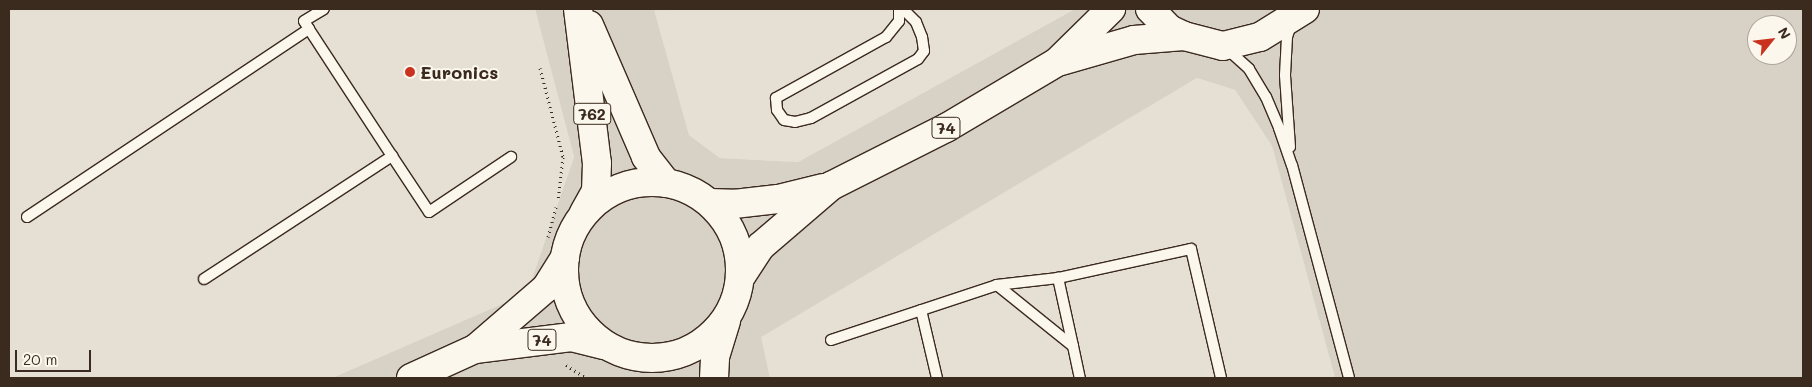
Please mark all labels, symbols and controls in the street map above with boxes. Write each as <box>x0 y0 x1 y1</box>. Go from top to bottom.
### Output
north arrow <box>1747 15 1797 65</box>
text: N <box>1774 24 1796 42</box>
place label: Euronics <box>420 61 498 83</box>
marker: Euronics <box>404 66 416 78</box>
road number: 762 <box>572 100 612 128</box>
road number: 74 <box>931 115 961 142</box>
road number: 74 <box>527 326 557 354</box>
scale bar <box>18 340 94 372</box>
text: 20 m <box>23 349 57 369</box>

